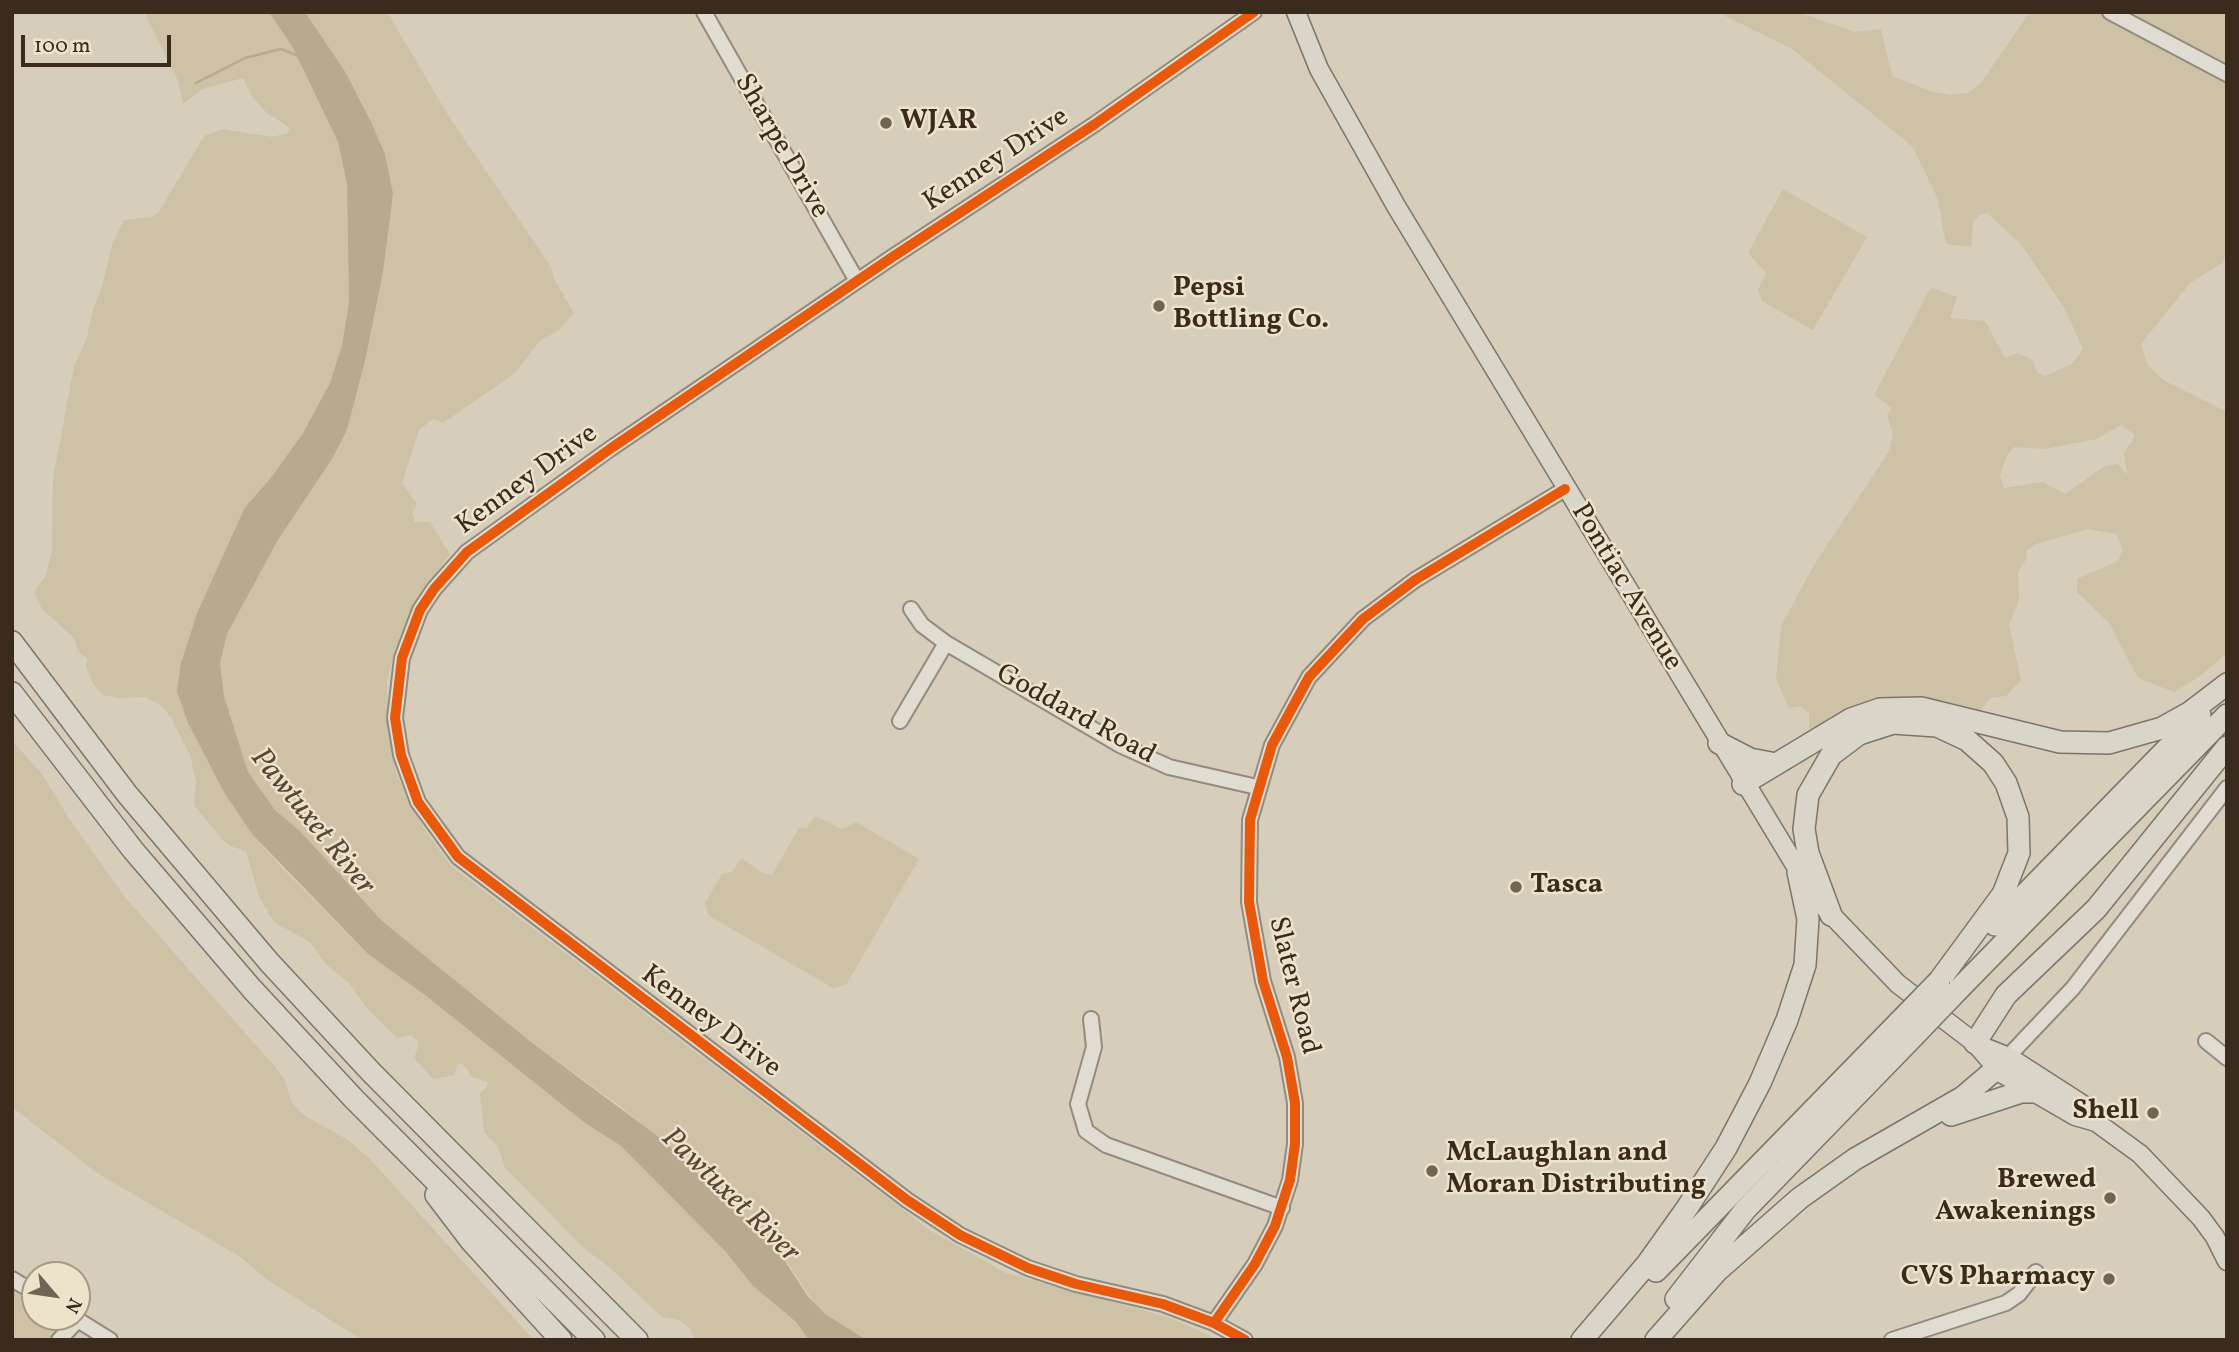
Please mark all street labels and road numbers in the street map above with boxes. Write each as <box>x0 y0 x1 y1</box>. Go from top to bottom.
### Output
street label: Sharpe Drive <box>725 69 835 225</box>
street label: Kenney Drive <box>918 102 1076 220</box>
street label: Kenney Drive <box>451 418 605 544</box>
street label: Pontiac Avenue <box>1562 498 1688 678</box>
street label: Goddard Road <box>989 658 1161 774</box>
street label: Slater Road <box>1259 914 1325 1058</box>
street label: Kenney Drive <box>633 959 787 1087</box>

